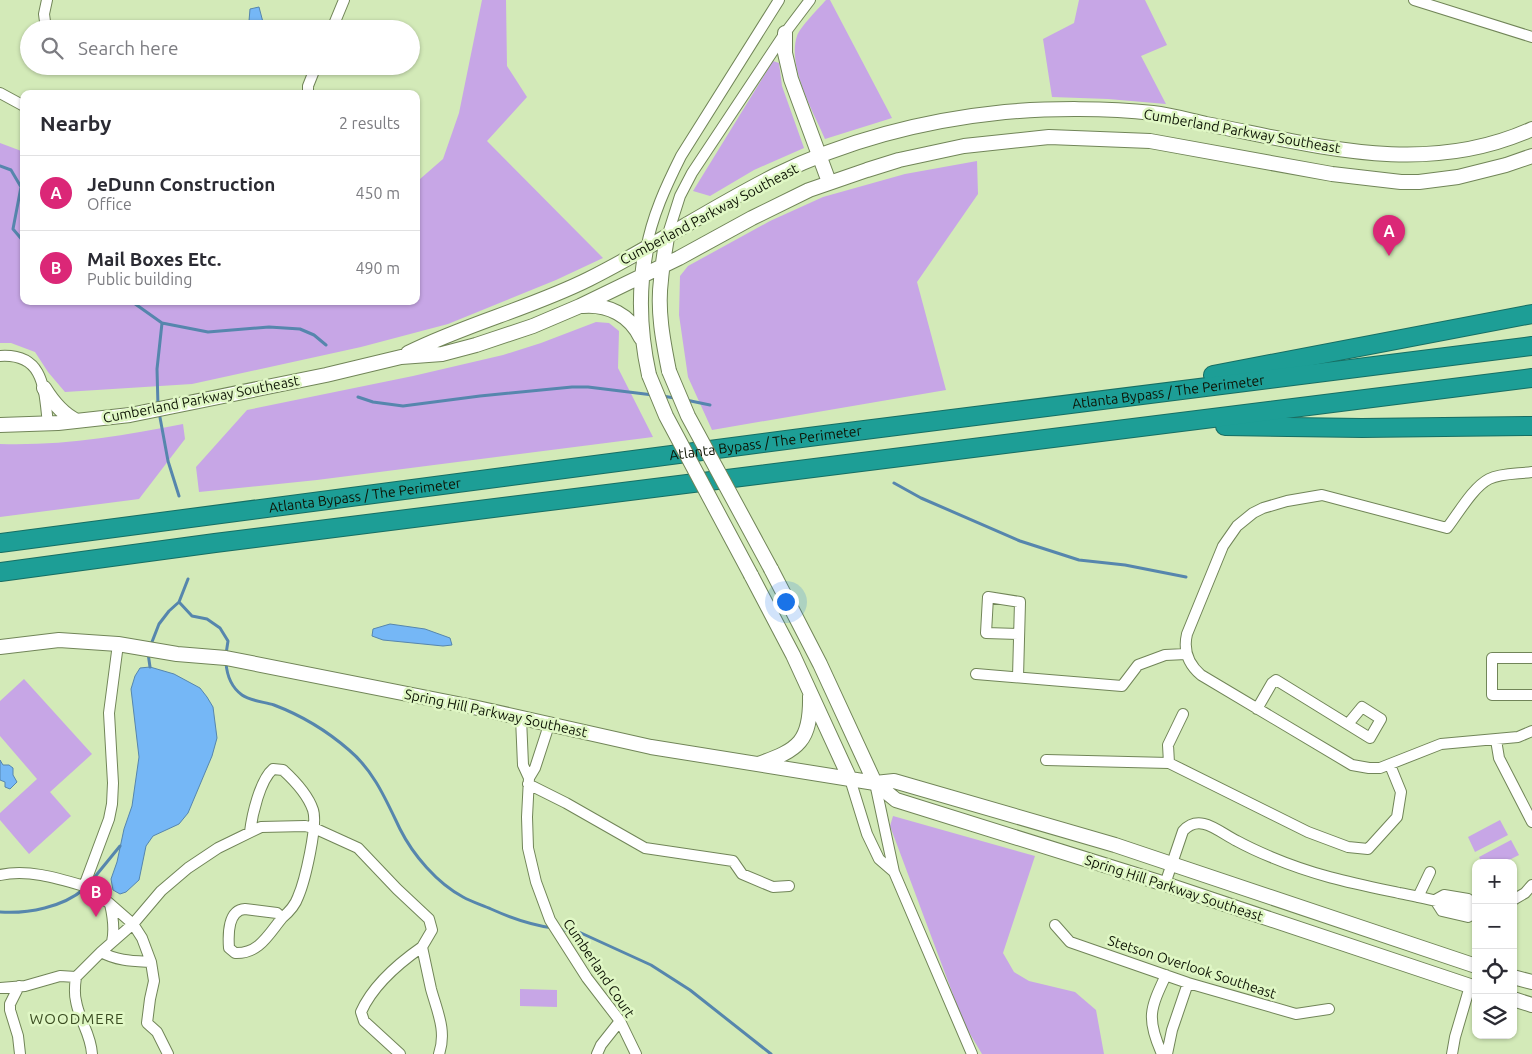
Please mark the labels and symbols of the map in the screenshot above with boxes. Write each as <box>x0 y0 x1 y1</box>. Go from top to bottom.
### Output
street label: Cumberland Parkway Southeast <box>1142 106 1342 156</box>
street label: Cumberland Parkway Southeast <box>617 160 801 268</box>
pin: A <box>1373 215 1405 256</box>
street label: Cumberland Parkway Southeast <box>102 372 301 426</box>
street label: Atlanta Bypass / The Perimeter <box>1071 372 1266 412</box>
street label: Atlanta Bypass / The Perimeter <box>668 422 863 463</box>
street label: Atlanta Bypass / The Perimeter <box>268 475 463 516</box>
your location <box>773 589 799 615</box>
street label: Spring Hill Parkway Southeast <box>403 686 589 740</box>
street label: Spring Hill Parkway Southeast <box>1083 852 1266 925</box>
pin: B <box>80 876 112 917</box>
street label: Cumberland Court <box>560 916 638 1021</box>
street label: Stetson Overlook Southeast <box>1106 932 1279 1002</box>
district label: WOODMERE <box>30 1010 124 1027</box>

